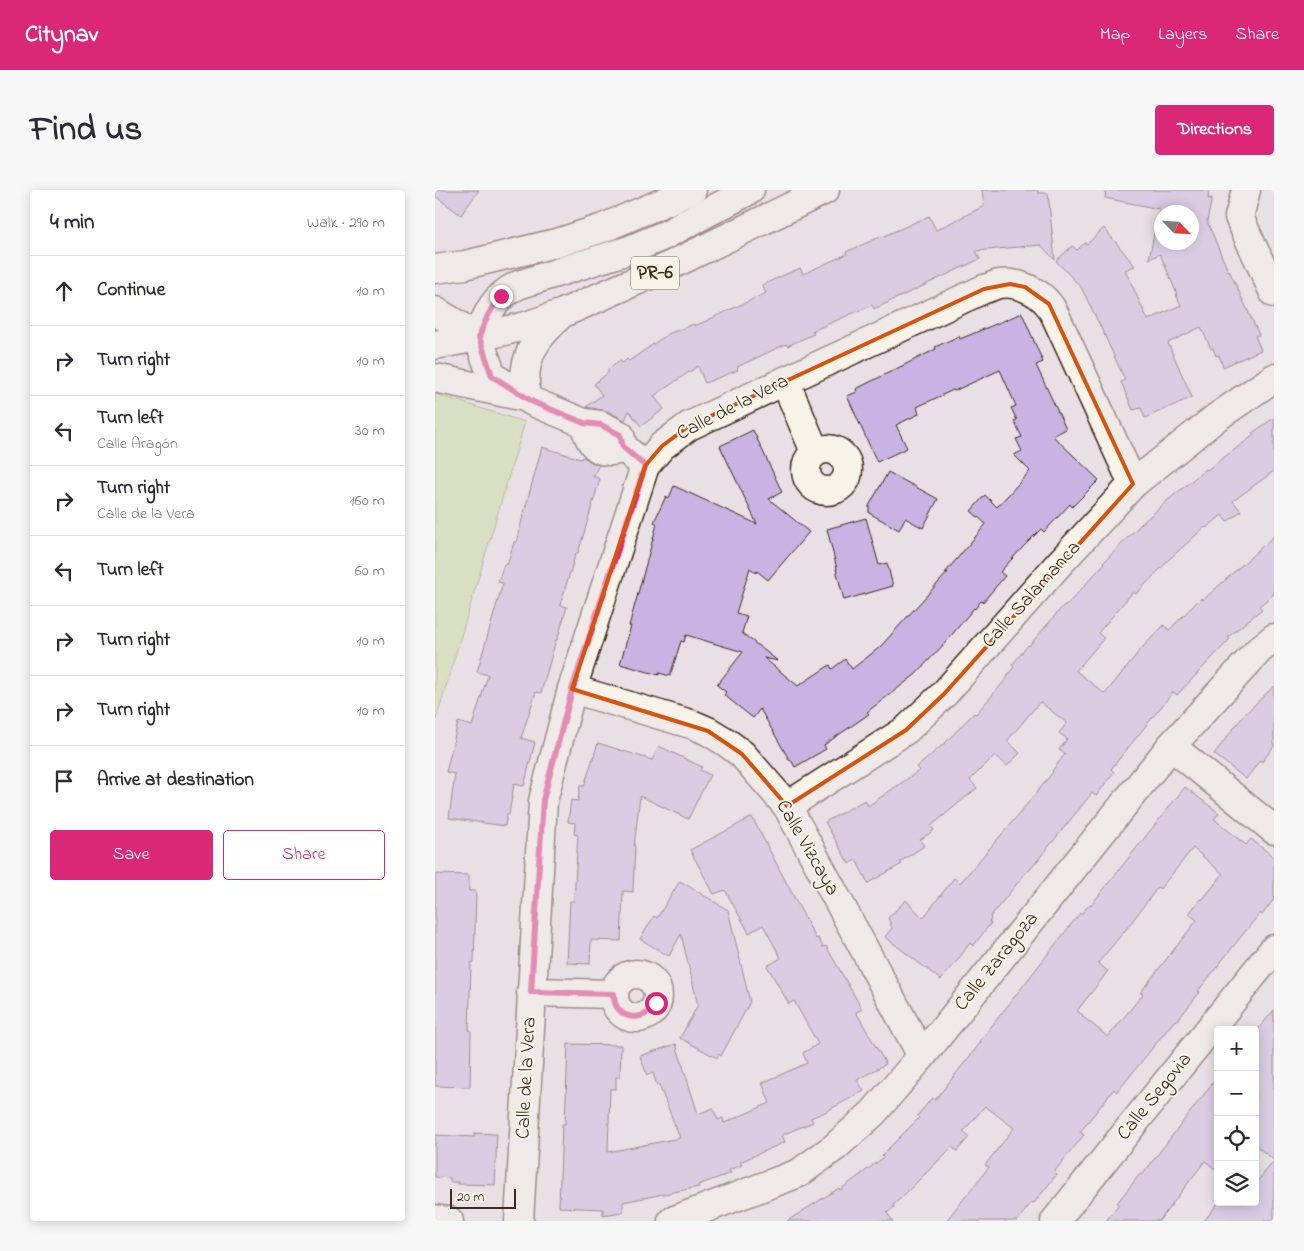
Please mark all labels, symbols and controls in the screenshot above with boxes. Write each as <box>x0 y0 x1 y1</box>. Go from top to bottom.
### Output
text: Citynav <box>25 18 98 53</box>
text: Map <box>1100 22 1130 48</box>
text: Layers <box>1158 22 1208 48</box>
text: Share <box>1236 22 1279 48</box>
text: Find us <box>30 105 142 156</box>
button: Directions <box>1155 105 1274 155</box>
north arrow <box>1154 205 1199 250</box>
text: 4 min <box>50 208 94 238</box>
text: Walk · 290 m <box>307 211 385 235</box>
road number: PR-6 <box>631 256 679 290</box>
icon: ahead <box>50 277 78 305</box>
text: Continue <box>97 277 165 304</box>
text: 10 m <box>357 279 385 303</box>
route end <box>490 285 513 308</box>
icon: right <box>50 347 78 375</box>
text: Turn right <box>97 347 170 374</box>
text: 10 m <box>357 349 385 373</box>
street label: Calle de la Vera <box>672 367 794 449</box>
text: Turn left <box>97 405 164 432</box>
icon: left <box>50 417 78 445</box>
text: 30 m <box>355 419 385 443</box>
text: Calle Aragón <box>97 432 178 456</box>
text: Turn right <box>97 475 170 502</box>
icon: right <box>50 487 78 515</box>
text: 160 m <box>350 489 385 513</box>
text: Calle de la Vera <box>97 502 195 526</box>
street label: Calle Salamanca <box>976 535 1088 655</box>
icon: left <box>50 557 78 585</box>
text: Turn left <box>97 557 164 584</box>
text: 60 m <box>355 559 385 583</box>
icon: right <box>50 627 78 655</box>
text: Turn right <box>97 627 170 654</box>
text: 10 m <box>357 629 385 653</box>
icon: right <box>50 697 78 725</box>
text: Turn right <box>97 697 170 724</box>
text: 10 m <box>357 699 385 723</box>
icon: arrive <box>50 767 78 795</box>
text: Arrive at destination <box>97 767 254 794</box>
street label: Calle Vizcaya <box>768 795 846 901</box>
button: Save <box>50 830 213 880</box>
button: Share <box>223 830 385 880</box>
street label: Calle Zaragoza <box>948 906 1047 1018</box>
route start <box>645 992 668 1015</box>
street label: Calle de la Vera <box>509 1016 545 1140</box>
map controls <box>1214 1026 1259 1206</box>
button: + <box>1214 1026 1259 1071</box>
street label: Calle Segovia <box>1110 1047 1200 1148</box>
button: − <box>1214 1071 1259 1116</box>
button: locate <box>1214 1116 1259 1161</box>
button: layers <box>1214 1161 1259 1206</box>
scale bar <box>450 1186 516 1209</box>
text: 20 m <box>457 1187 484 1208</box>

